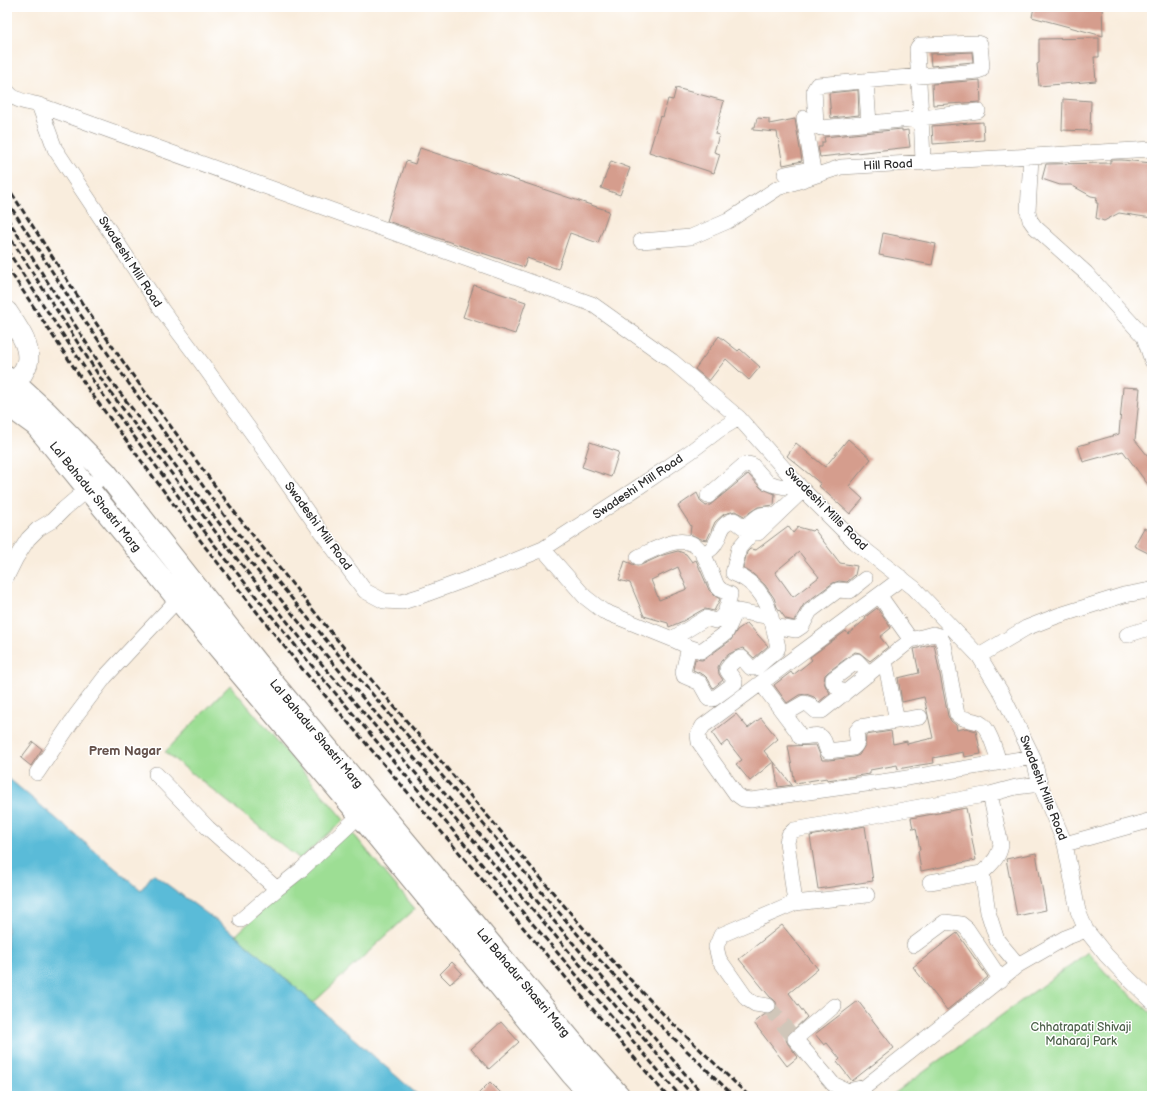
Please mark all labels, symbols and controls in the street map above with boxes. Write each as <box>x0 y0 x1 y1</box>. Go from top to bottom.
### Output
street label: Hill Road <box>863 156 913 174</box>
street label: Swadeshi Mill Road <box>95 214 165 310</box>
street label: Lal Bahadur Shastri Marg <box>46 439 144 555</box>
street label: Swadeshi Mill Road <box>590 451 686 523</box>
street label: Swadeshi Mills Road <box>781 464 871 554</box>
street label: Swadeshi Mill Road <box>281 479 355 573</box>
street label: Lal Bahadur Shastri Marg <box>266 677 366 792</box>
street label: Swadeshi Mills Road <box>1016 733 1070 843</box>
district label: Prem Nagar <box>89 743 162 759</box>
street label: Lal Bahadur Shastri Marg <box>473 926 573 1041</box>
park label: Chhatrapati Shivaji Maharaj Park <box>1031 1020 1132 1049</box>

